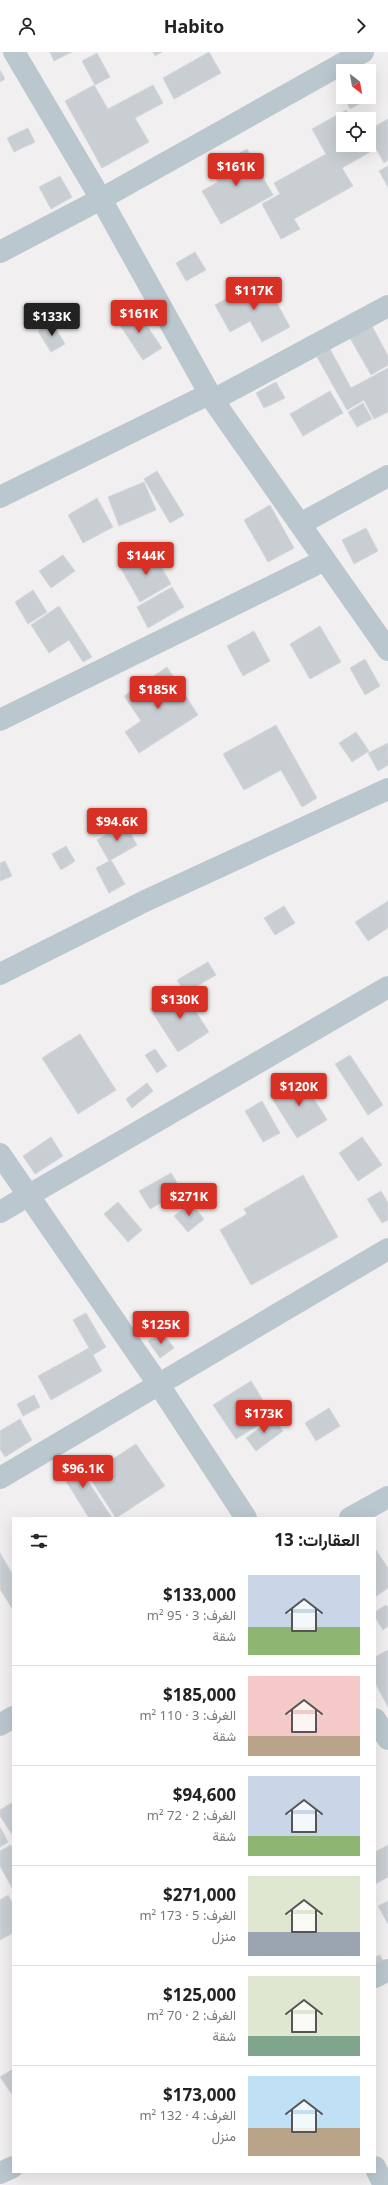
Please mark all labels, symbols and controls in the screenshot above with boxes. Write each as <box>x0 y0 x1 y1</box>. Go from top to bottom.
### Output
text: Habito <box>164 14 224 38</box>
icon: person <box>16 15 38 37</box>
icon: forward <box>350 15 372 37</box>
north arrow <box>336 64 376 104</box>
map controls <box>336 64 376 152</box>
button: locate <box>336 112 376 152</box>
pin: $161K <box>208 153 264 187</box>
text: $161K <box>217 157 255 175</box>
pin: $117K <box>226 277 282 311</box>
text: $117K <box>235 281 273 299</box>
pin: $161K <box>111 300 167 334</box>
pin: $133K <box>24 303 80 337</box>
text: $161K <box>120 304 158 322</box>
text: $133K <box>33 307 71 325</box>
pin: $144K <box>118 542 174 576</box>
text: $144K <box>127 546 165 564</box>
pin: $185K <box>130 676 186 710</box>
text: $185K <box>139 680 177 698</box>
pin: $94.6K <box>84 808 150 842</box>
text: $94.6K <box>96 812 138 830</box>
pin: $130K <box>152 986 208 1020</box>
text: $130K <box>161 990 199 1008</box>
pin: $120K <box>271 1073 327 1107</box>
text: $120K <box>280 1077 318 1095</box>
pin: $271K <box>161 1183 217 1217</box>
text: $271K <box>170 1187 208 1205</box>
pin: $125K <box>133 1311 189 1345</box>
text: $125K <box>142 1315 180 1333</box>
pin: $173K <box>236 1400 292 1434</box>
text: $173K <box>245 1404 283 1422</box>
pin: $96.1K <box>50 1455 116 1489</box>
text: $96.1K <box>62 1459 104 1477</box>
text: العقارات: 13 <box>274 1528 360 1551</box>
icon: filters <box>28 1530 50 1552</box>
text: $133,000 <box>163 1583 236 1606</box>
icon: home <box>280 1591 328 1639</box>
text: الغرف: 3 · 95 m² <box>147 1606 236 1624</box>
text: شقة <box>213 1627 236 1645</box>
text: $185,000 <box>163 1683 236 1706</box>
icon: home <box>280 1692 328 1740</box>
text: الغرف: 3 · 110 m² <box>139 1706 236 1724</box>
text: شقة <box>213 1727 236 1745</box>
text: $94,600 <box>173 1783 236 1806</box>
icon: home <box>280 1792 328 1840</box>
text: الغرف: 2 · 72 m² <box>147 1806 236 1824</box>
text: شقة <box>213 1827 236 1845</box>
text: $271,000 <box>163 1883 236 1906</box>
icon: home <box>280 1892 328 1940</box>
text: الغرف: 5 · 173 m² <box>139 1906 236 1924</box>
text: منزل <box>212 1927 236 1945</box>
text: $125,000 <box>163 1983 236 2006</box>
icon: home <box>280 1992 328 2040</box>
text: الغرف: 2 · 70 m² <box>147 2006 236 2024</box>
text: شقة <box>213 2027 236 2045</box>
text: $173,000 <box>163 2083 236 2106</box>
icon: home <box>280 2092 328 2140</box>
text: الغرف: 4 · 132 m² <box>139 2106 236 2124</box>
text: منزل <box>212 2127 236 2145</box>

